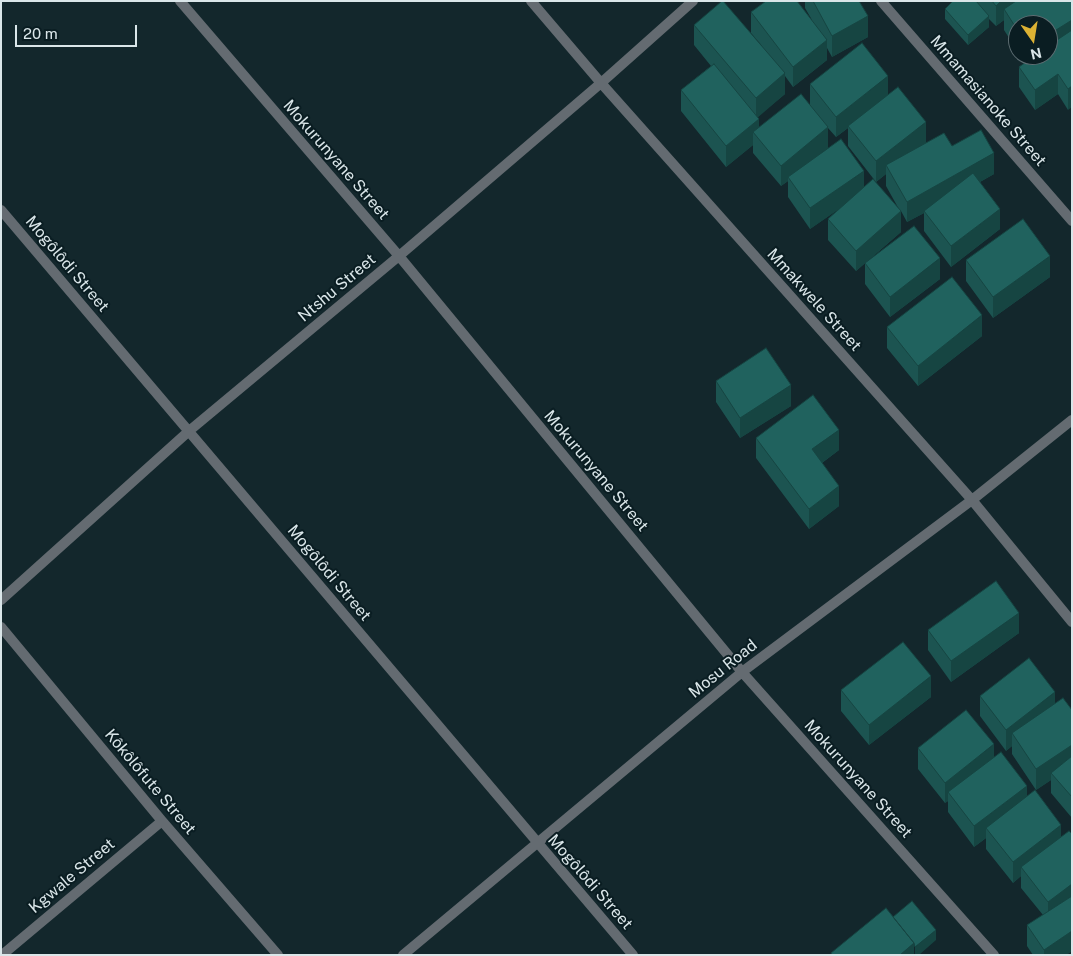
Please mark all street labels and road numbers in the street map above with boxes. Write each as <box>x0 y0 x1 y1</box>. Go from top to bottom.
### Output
street label: Mmamasianoke Street <box>926 32 1050 170</box>
street label: Mokurunyane Street <box>279 96 393 224</box>
street label: Mogôlôdi Street <box>21 212 113 316</box>
street label: Mmakwele Street <box>763 245 865 355</box>
street label: Ntshu Street <box>294 250 380 326</box>
street label: Mokurunyane Street <box>540 407 652 535</box>
street label: Mogôlôdi Street <box>283 521 375 625</box>
street label: Mosu Road <box>685 636 761 702</box>
street label: Mokurunyane Street <box>800 716 916 842</box>
street label: Kôkôlôfute Street <box>100 725 200 839</box>
street label: Mogôlôdi Street <box>544 831 636 933</box>
street label: Kgwale Street <box>25 835 119 917</box>

